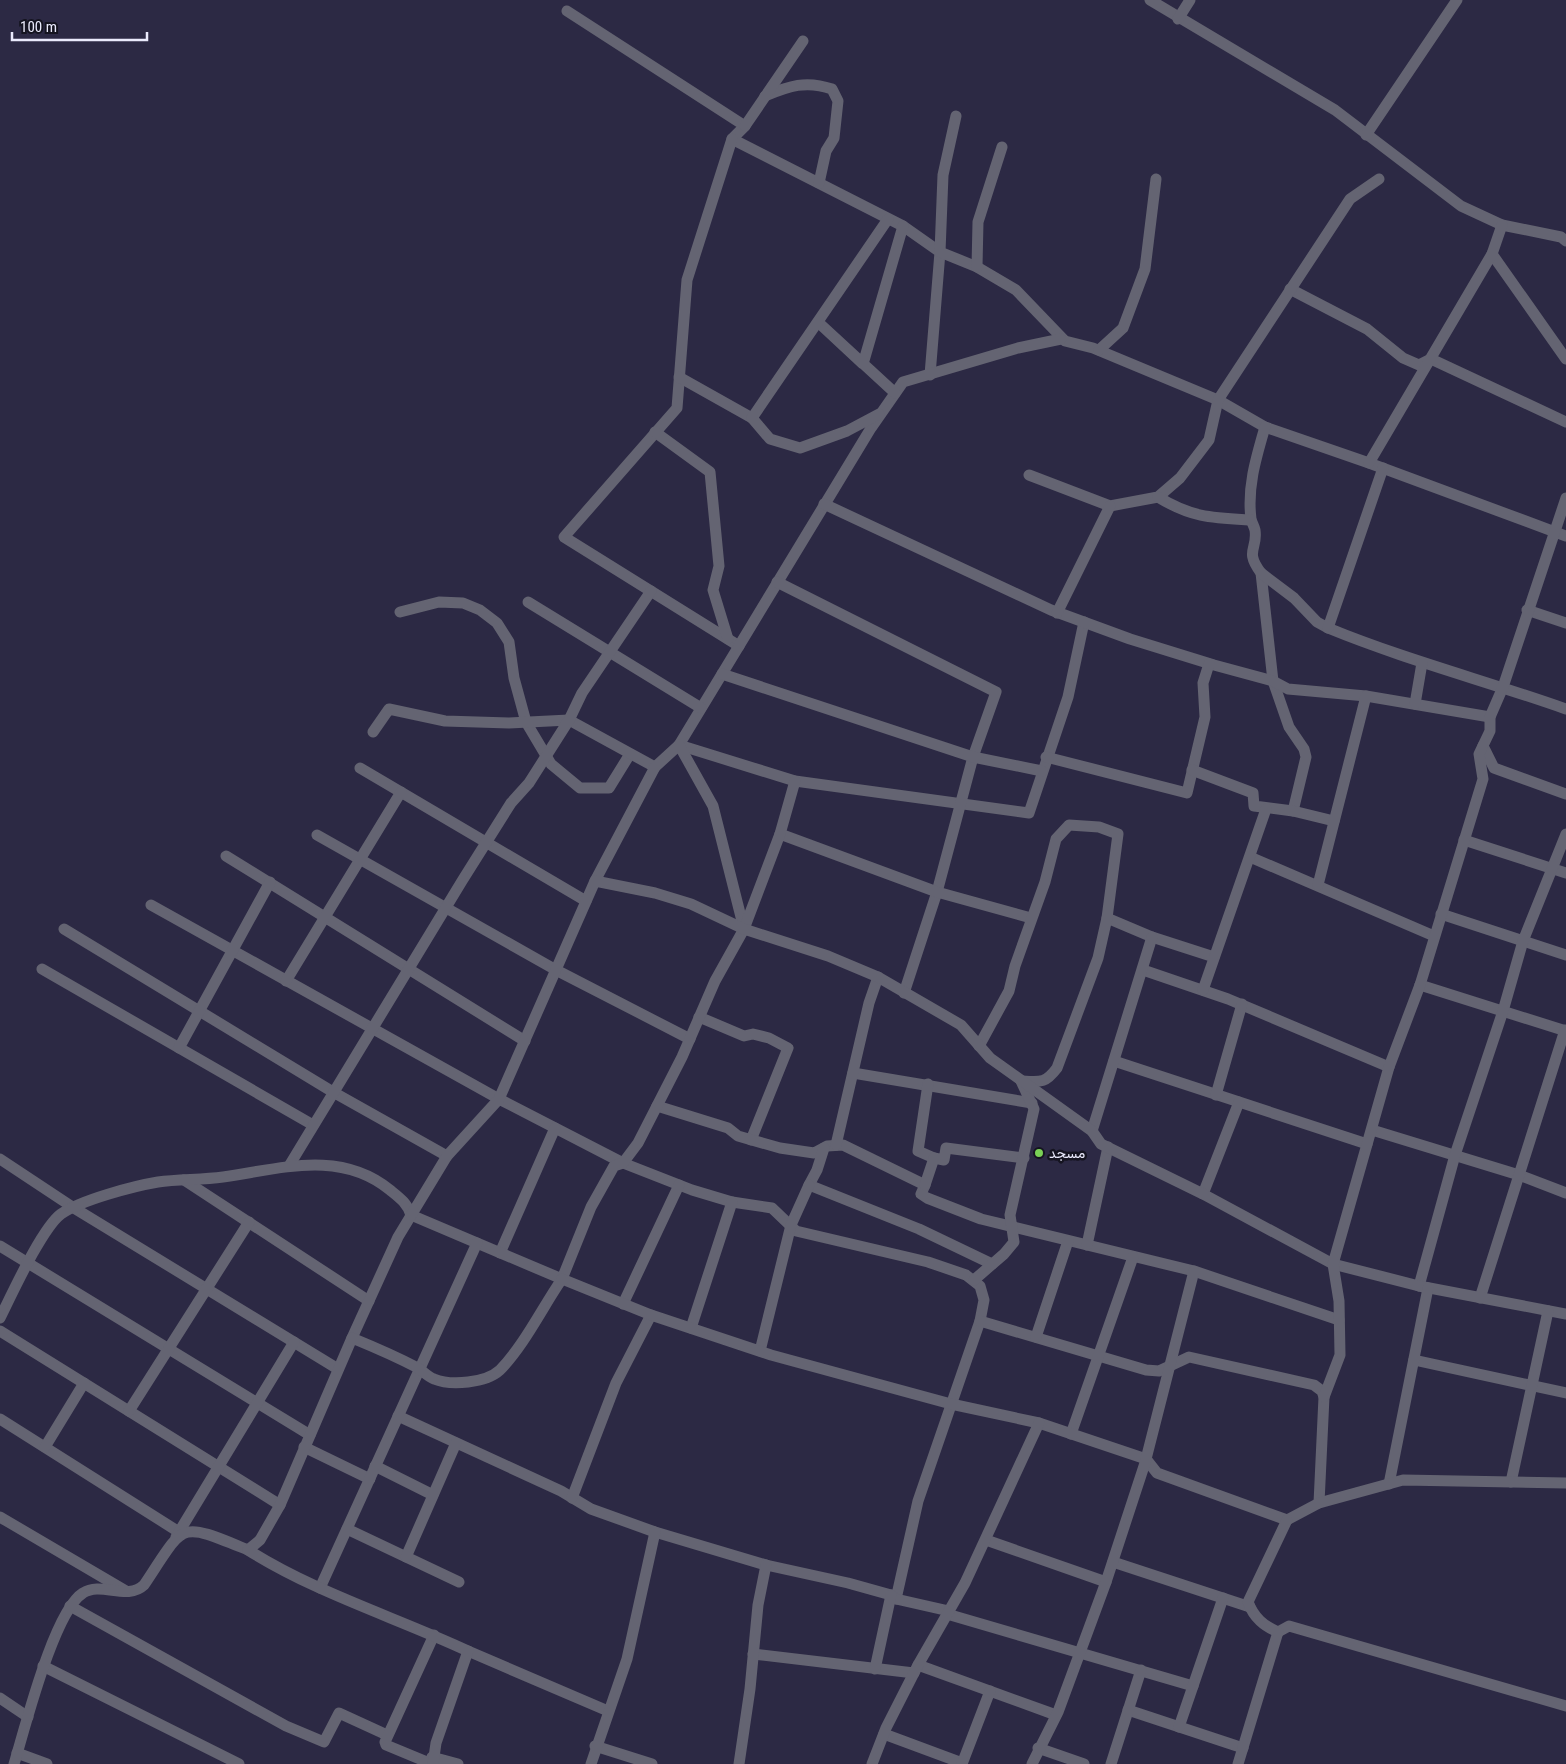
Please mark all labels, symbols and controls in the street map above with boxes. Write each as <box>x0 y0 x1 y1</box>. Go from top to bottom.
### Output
scale bar <box>12 10 148 42</box>
text: 100 m <box>20 18 57 36</box>
place label: مسجد <box>1049 1145 1085 1162</box>
marker: مسجد <box>1033 1147 1045 1159</box>

